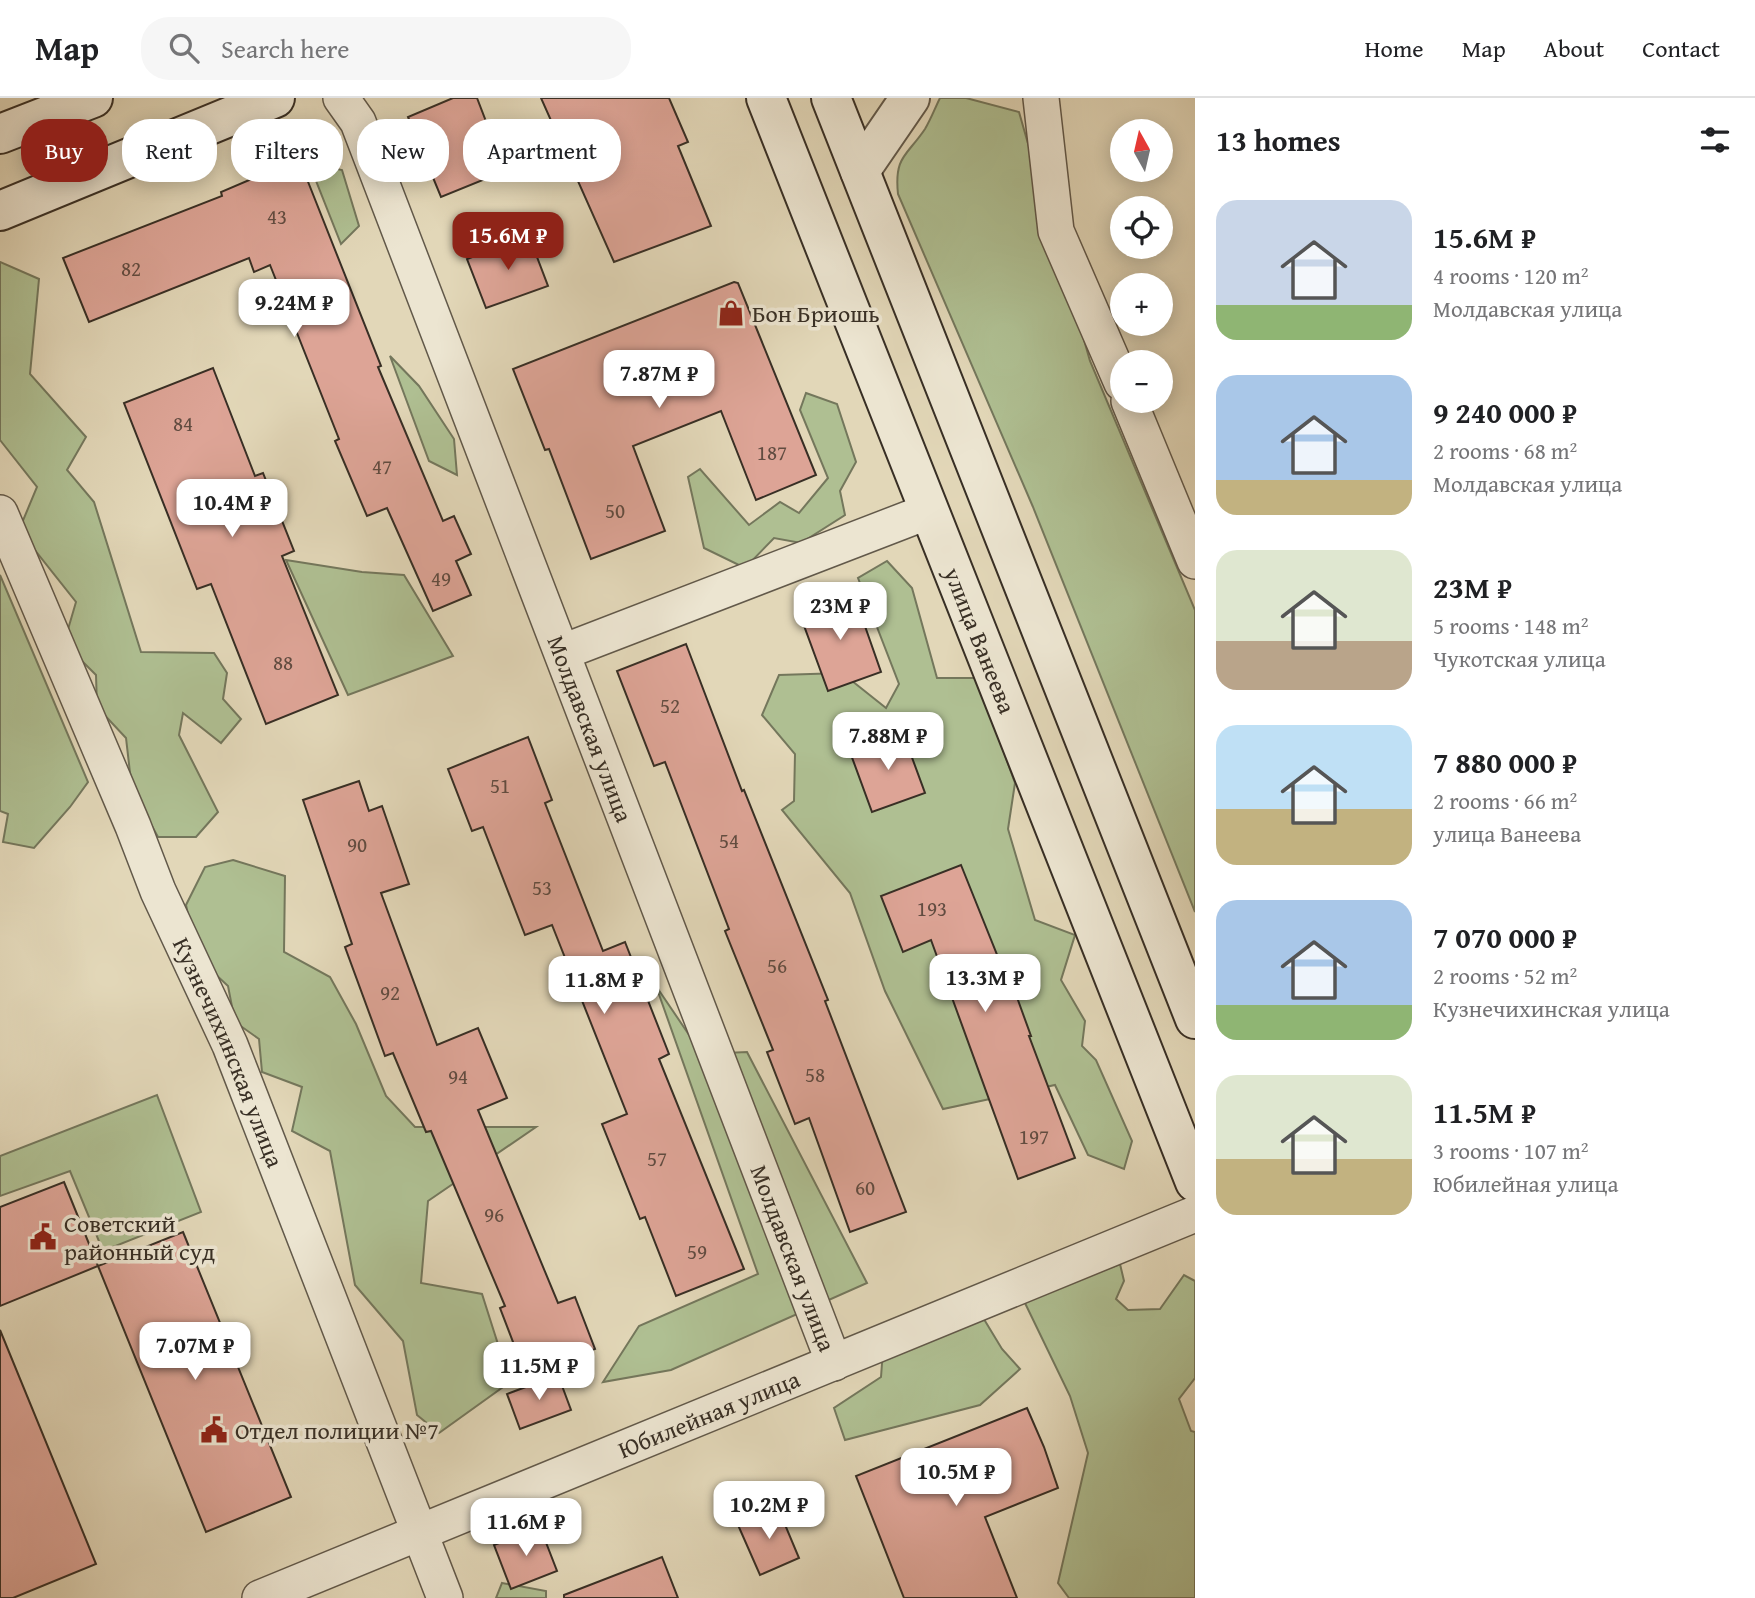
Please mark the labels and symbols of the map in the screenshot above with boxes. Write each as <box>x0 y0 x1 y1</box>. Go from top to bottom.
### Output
north arrow <box>1110 119 1172 182</box>
house number: 43 <box>267 201 287 232</box>
pin: 15.6M ₽ <box>443 212 573 272</box>
house number: 82 <box>121 253 141 284</box>
pin: 9.24M ₽ <box>229 280 359 339</box>
place label: Бон Бриошь <box>752 296 880 331</box>
shop icon: Бон Бриошь <box>716 298 746 328</box>
pin: 7.87M ₽ <box>594 350 724 410</box>
house number: 84 <box>173 408 193 439</box>
house number: 187 <box>757 437 787 468</box>
house number: 47 <box>372 451 392 482</box>
pin: 10.4M ₽ <box>167 480 297 539</box>
house number: 50 <box>605 495 625 526</box>
street label: улица Ванеева <box>935 561 1025 719</box>
house number: 49 <box>431 563 451 594</box>
pin: 23M ₽ <box>791 582 889 642</box>
street label: Молдавская улица <box>539 630 643 827</box>
house number: 88 <box>273 647 293 678</box>
house number: 52 <box>660 690 680 721</box>
pin: 7.88M ₽ <box>823 712 953 772</box>
house number: 51 <box>490 770 510 801</box>
house number: 54 <box>719 825 739 856</box>
house number: 90 <box>347 829 367 860</box>
house number: 53 <box>532 872 552 903</box>
house number: 193 <box>917 893 947 924</box>
street label: Кузнечихинская улица <box>164 931 294 1173</box>
house number: 56 <box>767 950 787 981</box>
pin: 13.3M ₽ <box>920 954 1050 1014</box>
pin: 11.8M ₽ <box>539 956 669 1016</box>
house number: 92 <box>380 977 400 1008</box>
house number: 58 <box>805 1059 825 1090</box>
house number: 94 <box>448 1061 468 1092</box>
house number: 197 <box>1019 1121 1049 1152</box>
house number: 57 <box>647 1143 667 1174</box>
street label: Молдавская улица <box>742 1159 846 1357</box>
house number: 60 <box>855 1172 875 1203</box>
house number: 96 <box>484 1199 504 1230</box>
place label: Советский районный суд <box>64 1206 215 1269</box>
public building icon: Советский районный суд <box>28 1222 58 1252</box>
house number: 59 <box>687 1236 707 1267</box>
pin: 7.07M ₽ <box>130 1322 260 1382</box>
pin: 11.5M ₽ <box>474 1342 604 1402</box>
street label: Юбилейная улица <box>612 1361 805 1467</box>
place label: Отдел полиции №7 <box>235 1413 439 1448</box>
public building icon: Отдел полиции №7 <box>199 1415 229 1445</box>
pin: 10.5M ₽ <box>891 1448 1021 1508</box>
pin: 10.2M ₽ <box>704 1482 834 1541</box>
pin: 11.6M ₽ <box>461 1498 591 1558</box>

